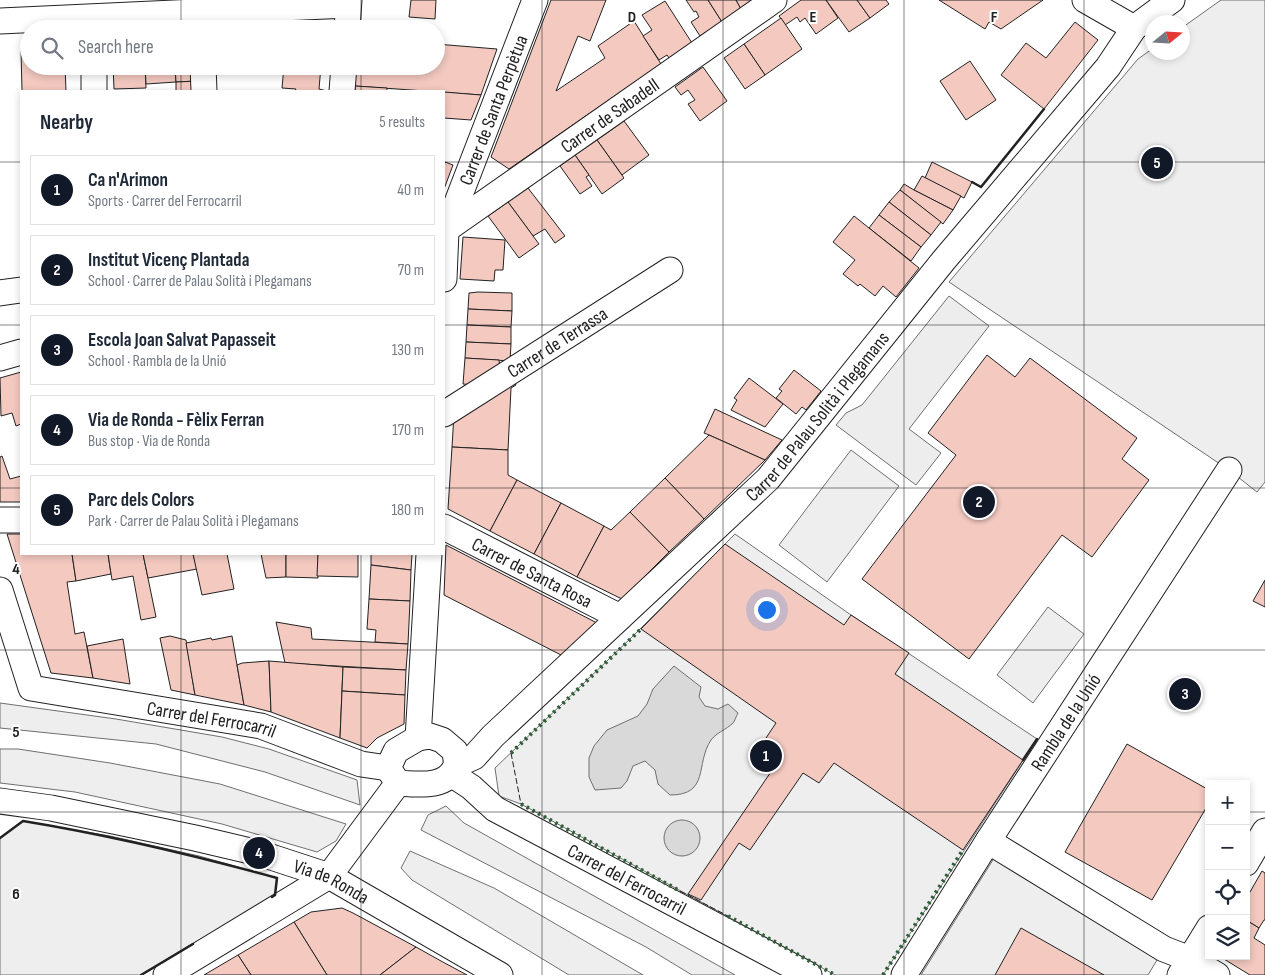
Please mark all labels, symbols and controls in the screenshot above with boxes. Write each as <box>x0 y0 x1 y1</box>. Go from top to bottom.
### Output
text: D <box>628 8 636 27</box>
text: E <box>810 8 817 27</box>
text: F <box>991 8 998 27</box>
north arrow <box>1145 15 1190 60</box>
search box <box>20 20 445 75</box>
street label: Carrer de Santa Perpètua <box>455 32 533 189</box>
icon: search <box>38 34 66 62</box>
text: Search here <box>78 36 154 59</box>
street label: Carrer de Sabadell <box>557 74 664 159</box>
text: Nearby <box>40 110 93 135</box>
text: 5 results <box>379 113 425 132</box>
pin: 5 <box>1141 144 1173 182</box>
text: Ca n'Arimon <box>88 169 168 192</box>
text: 1 <box>54 181 60 200</box>
text: 40 m <box>397 181 424 200</box>
text: Sports · Carrer del Ferrocarril <box>88 192 242 211</box>
text: Institut Vicenç Plantada <box>88 249 249 272</box>
text: 2 <box>53 261 61 280</box>
text: 70 m <box>398 261 424 280</box>
text: School · Carrer de Palau Solità i Plegamans <box>88 272 312 291</box>
street label: Carrer de Terrassa <box>503 303 612 384</box>
street label: Carrer de Palau Solità i Plegamans <box>741 328 895 507</box>
text: Escola Joan Salvat Papasseit <box>88 329 276 352</box>
text: 3 <box>53 341 61 360</box>
text: 130 m <box>392 341 424 360</box>
text: School · Rambla de la Unió <box>88 352 226 371</box>
text: Via de Ronda - Fèlix Ferran <box>88 409 264 432</box>
text: 4 <box>53 421 61 440</box>
text: 170 m <box>392 421 424 440</box>
text: Bus stop · Via de Ronda <box>88 432 210 451</box>
pin: 2 <box>963 483 995 521</box>
text: Parc dels Colors <box>88 489 194 512</box>
text: 5 <box>53 501 61 520</box>
text: 180 m <box>391 501 424 520</box>
text: Park · Carrer de Palau Solità i Plegamans <box>88 512 299 531</box>
street label: Carrer de Santa Rosa <box>468 533 595 614</box>
text: 4 <box>12 560 20 579</box>
your location <box>754 597 780 623</box>
street label: Rambla de la Unió <box>1027 670 1107 776</box>
pin: 3 <box>1169 675 1201 713</box>
street label: Carrer del Ferrocarril <box>145 697 279 744</box>
text: 5 <box>12 723 20 742</box>
pin: 1 <box>750 737 782 775</box>
map controls <box>1205 780 1250 960</box>
button: + <box>1205 780 1250 825</box>
button: − <box>1205 825 1250 870</box>
pin: 4 <box>243 834 275 872</box>
street label: Carrer del Ferrocarril <box>563 839 690 921</box>
street label: Via de Ronda <box>290 855 373 910</box>
button: locate <box>1205 870 1250 915</box>
text: 6 <box>12 885 20 904</box>
button: layers <box>1205 915 1250 960</box>

